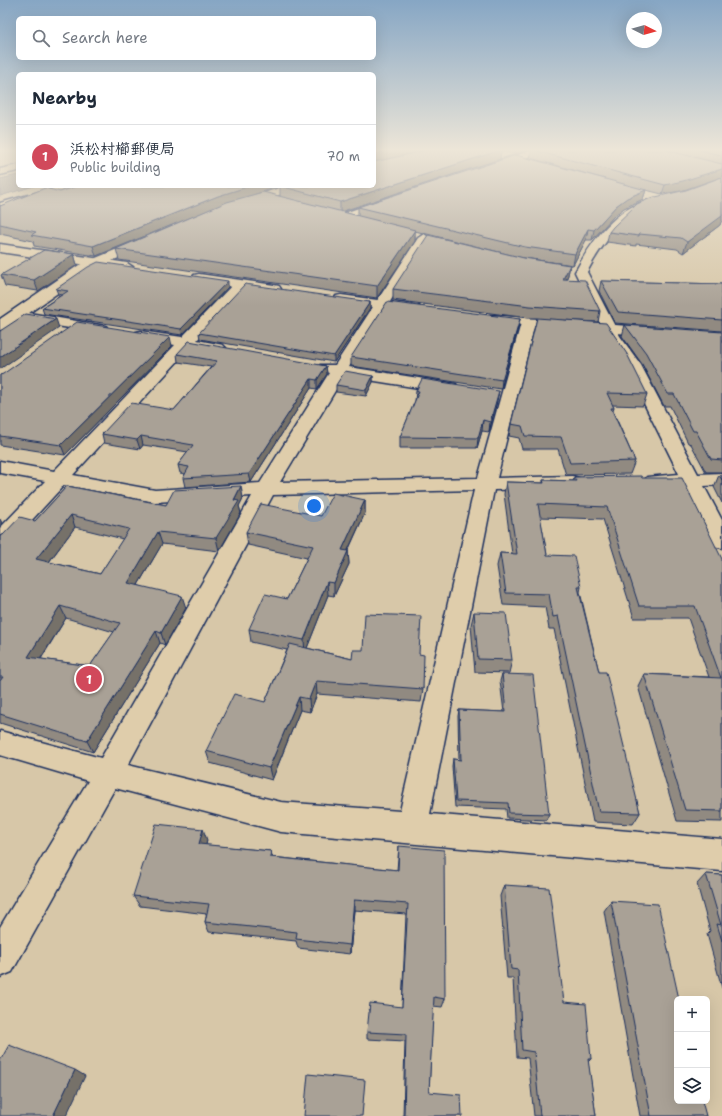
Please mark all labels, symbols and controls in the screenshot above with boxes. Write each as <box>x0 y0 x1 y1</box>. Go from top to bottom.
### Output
north arrow <box>626 12 662 48</box>
search box <box>16 16 376 60</box>
icon: search <box>30 27 52 49</box>
text: Search here <box>62 28 148 48</box>
text: Nearby <box>32 87 97 109</box>
text: 浜松村櫛郵便局 <box>70 139 175 159</box>
text: 1 <box>42 148 48 165</box>
text: 70 m <box>326 148 360 165</box>
text: Public building <box>70 159 161 176</box>
your location <box>304 496 324 516</box>
pin: 1 <box>76 664 102 694</box>
map controls <box>674 996 710 1104</box>
button: + <box>674 996 710 1032</box>
button: − <box>674 1032 710 1068</box>
button: layers <box>674 1068 710 1104</box>

